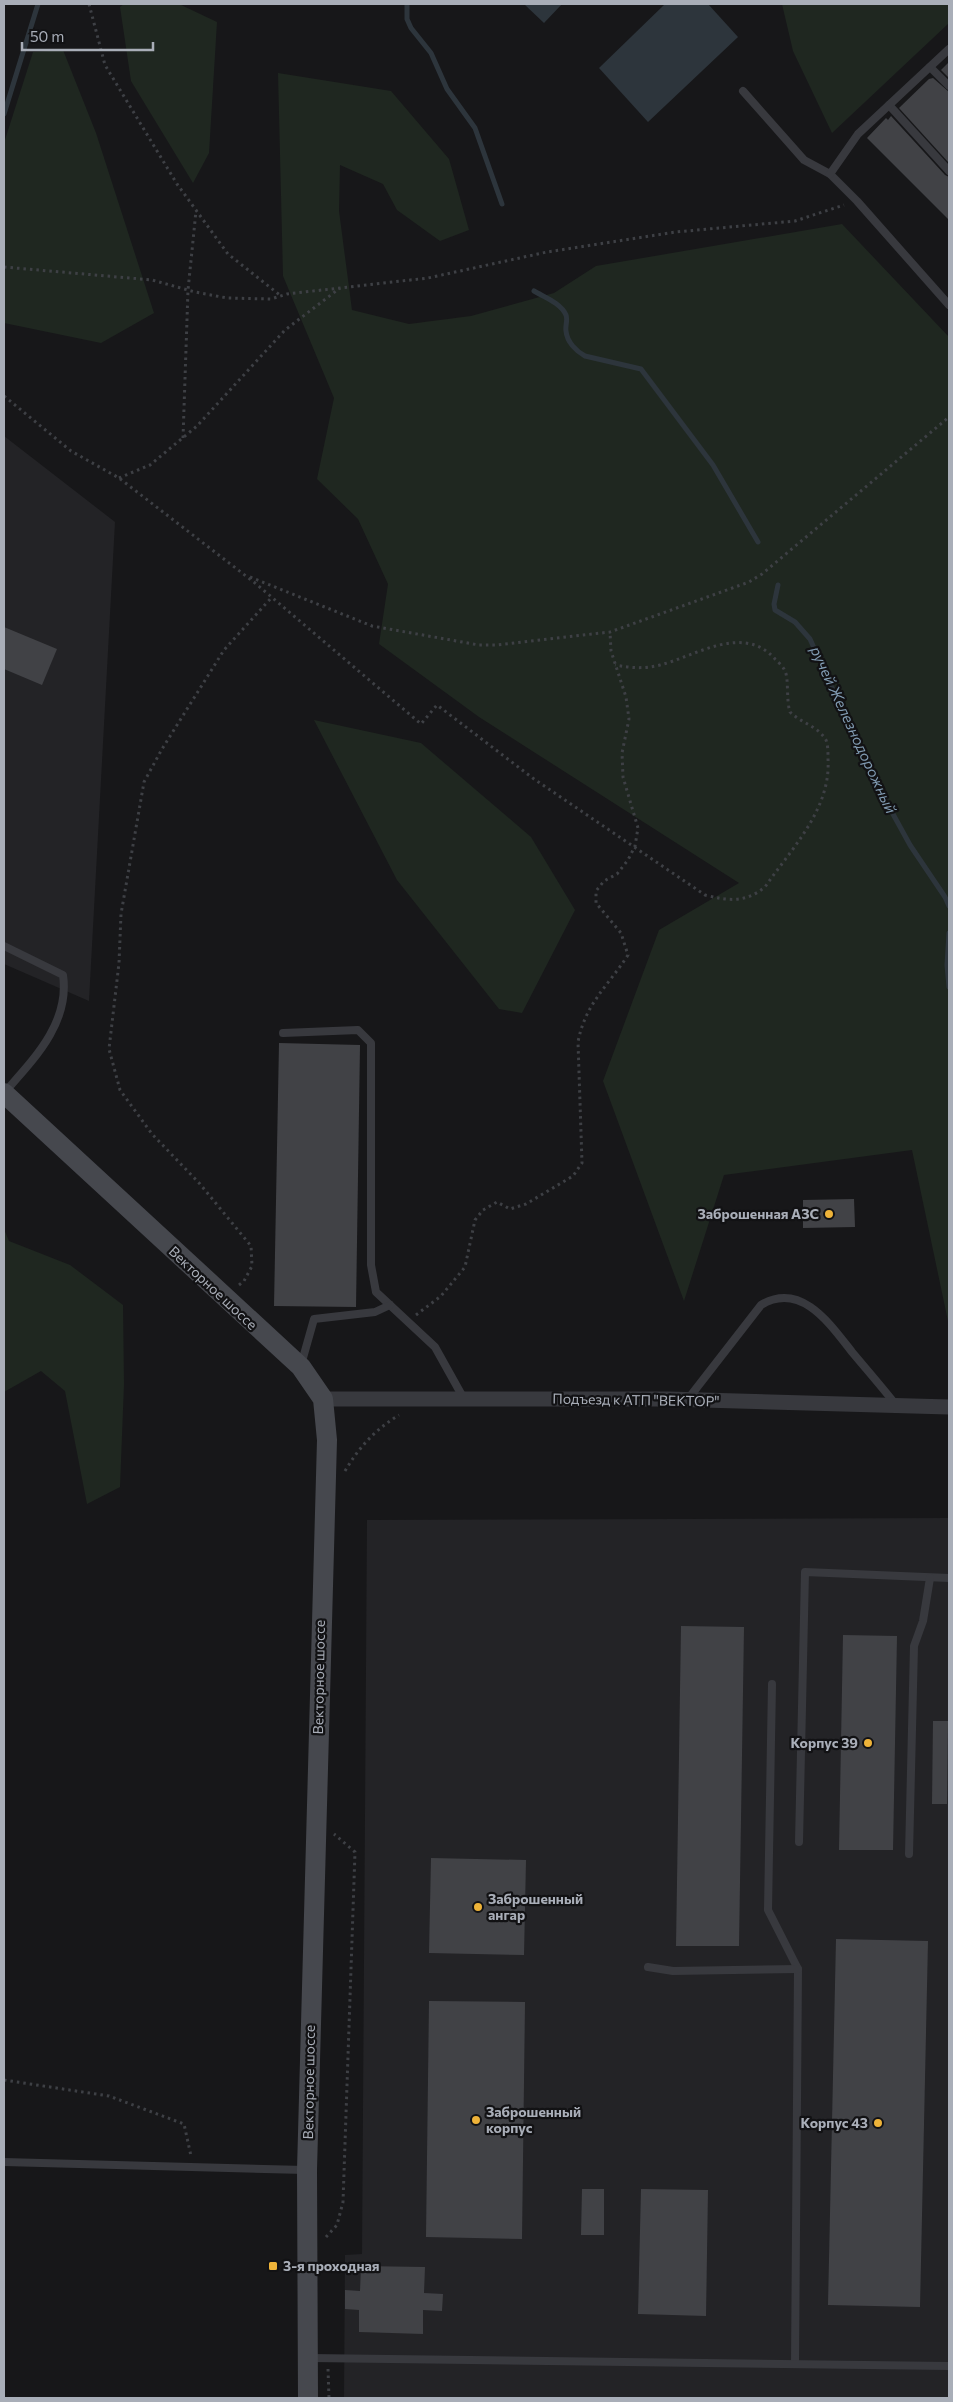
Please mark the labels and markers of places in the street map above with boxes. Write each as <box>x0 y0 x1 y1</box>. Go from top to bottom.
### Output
place label: Заброшенная АЗС <box>697 1205 819 1222</box>
marker: Заброшенная АЗС <box>823 1208 835 1220</box>
place label: Корпус 39 <box>790 1734 858 1751</box>
marker: Корпус 39 <box>862 1737 874 1749</box>
place label: Заброшенный ангар <box>488 1890 583 1923</box>
marker: Заброшенный ангар <box>472 1901 484 1913</box>
place label: Заброшенный корпус <box>486 2103 581 2136</box>
marker: Заброшенный корпус <box>470 2114 482 2126</box>
place label: Корпус 43 <box>801 2114 868 2131</box>
marker: Корпус 43 <box>872 2117 884 2129</box>
place label: 3-я проходная <box>283 2257 380 2274</box>
marker: 3-я проходная <box>267 2260 279 2272</box>

